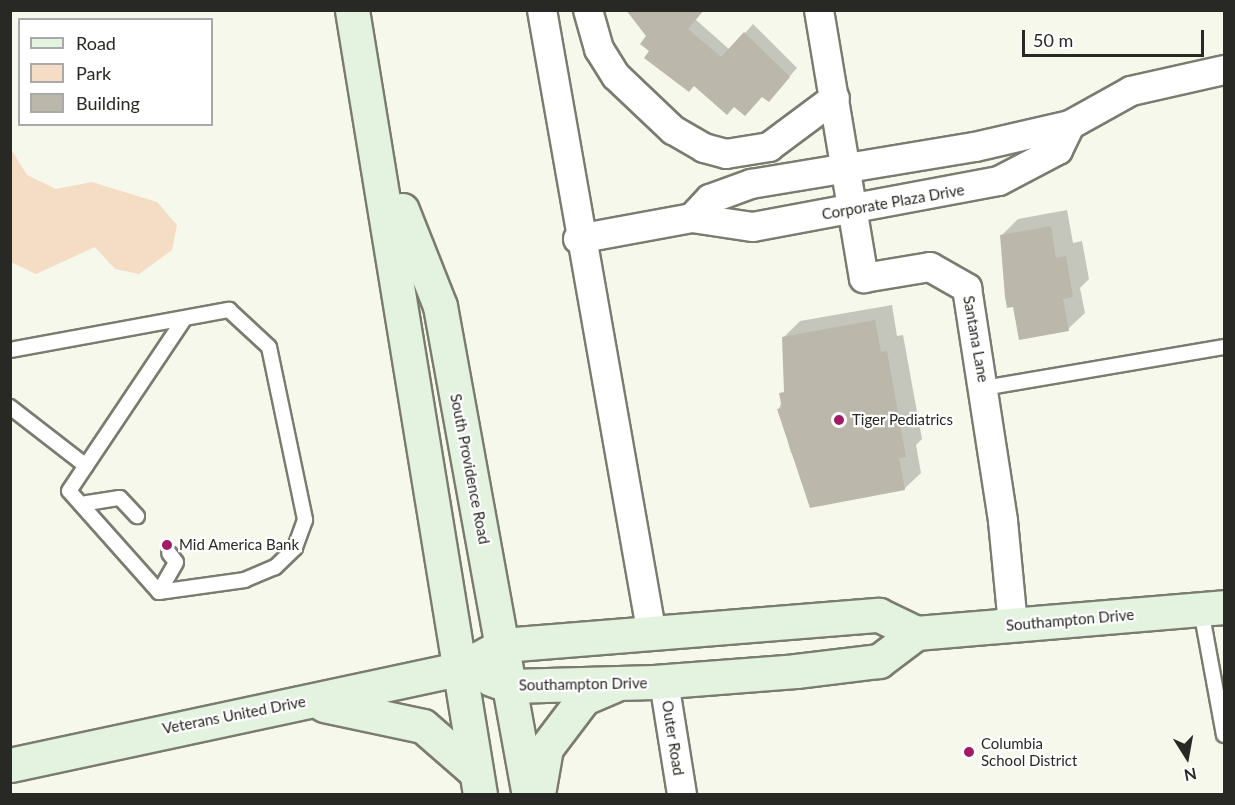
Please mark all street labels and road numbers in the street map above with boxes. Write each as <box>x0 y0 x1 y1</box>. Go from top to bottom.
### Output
street label: Corporate Plaza Drive <box>820 181 966 223</box>
street label: Santana Lane <box>960 294 992 384</box>
street label: South Providence Road <box>447 392 493 546</box>
street label: Southampton Drive <box>1005 605 1135 635</box>
street label: Southampton Drive <box>519 674 647 694</box>
street label: Veterans United Drive <box>161 692 307 738</box>
street label: Outer Road <box>658 699 688 777</box>

